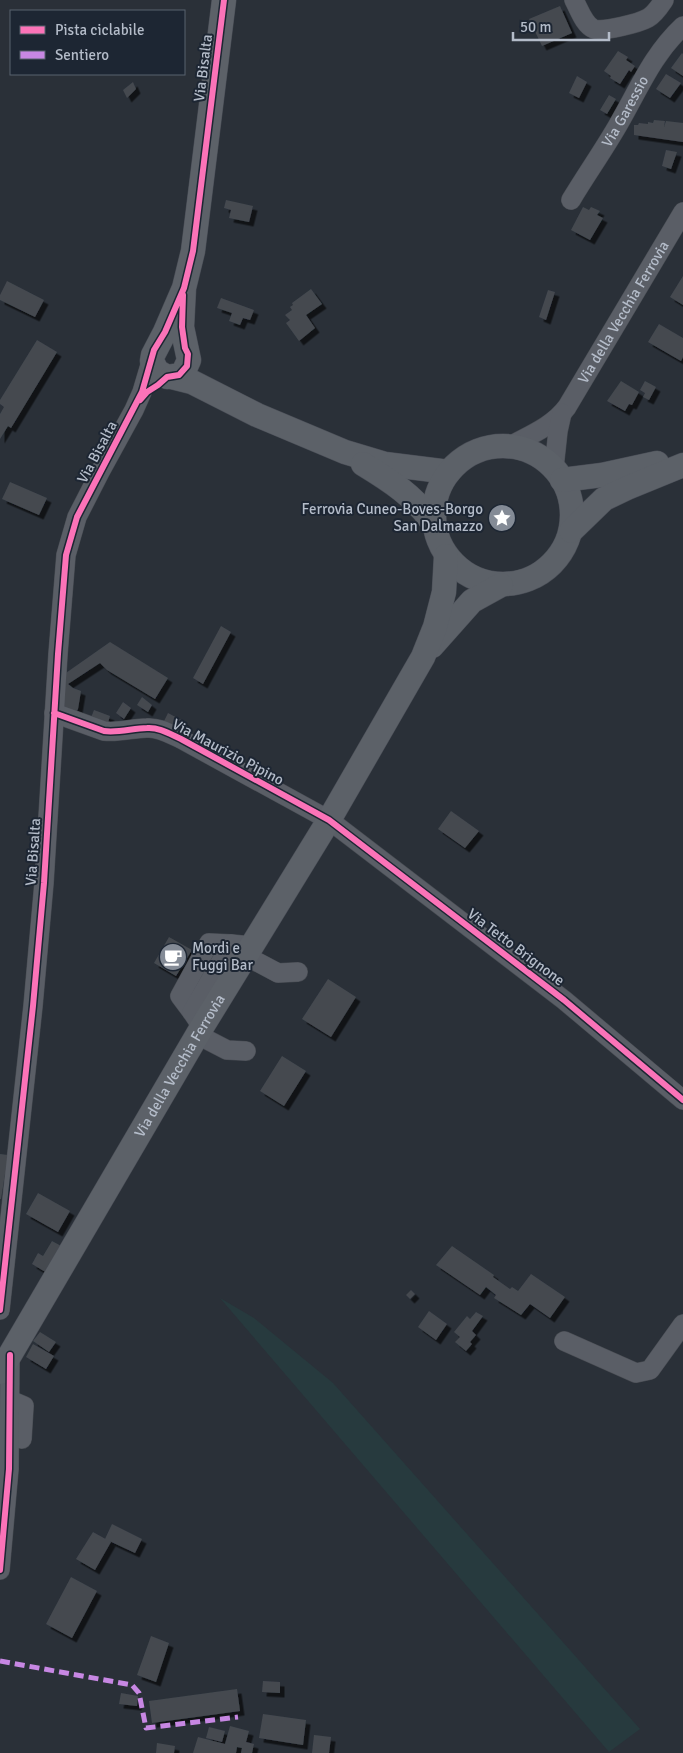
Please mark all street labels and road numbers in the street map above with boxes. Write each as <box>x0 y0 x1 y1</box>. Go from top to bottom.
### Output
street label: Via Bisalta <box>190 33 216 103</box>
street label: Via Garessio <box>598 72 652 150</box>
street label: Via della Vecchia Ferrovia <box>574 238 673 387</box>
street label: Via Bisalta <box>73 418 121 486</box>
street label: Via Maurizio Pipino <box>169 715 287 789</box>
street label: Via Bisalta <box>22 818 44 886</box>
street label: Via Tetto Brignone <box>464 905 568 989</box>
street label: Via della Vecchia Ferrovia <box>130 991 229 1141</box>

